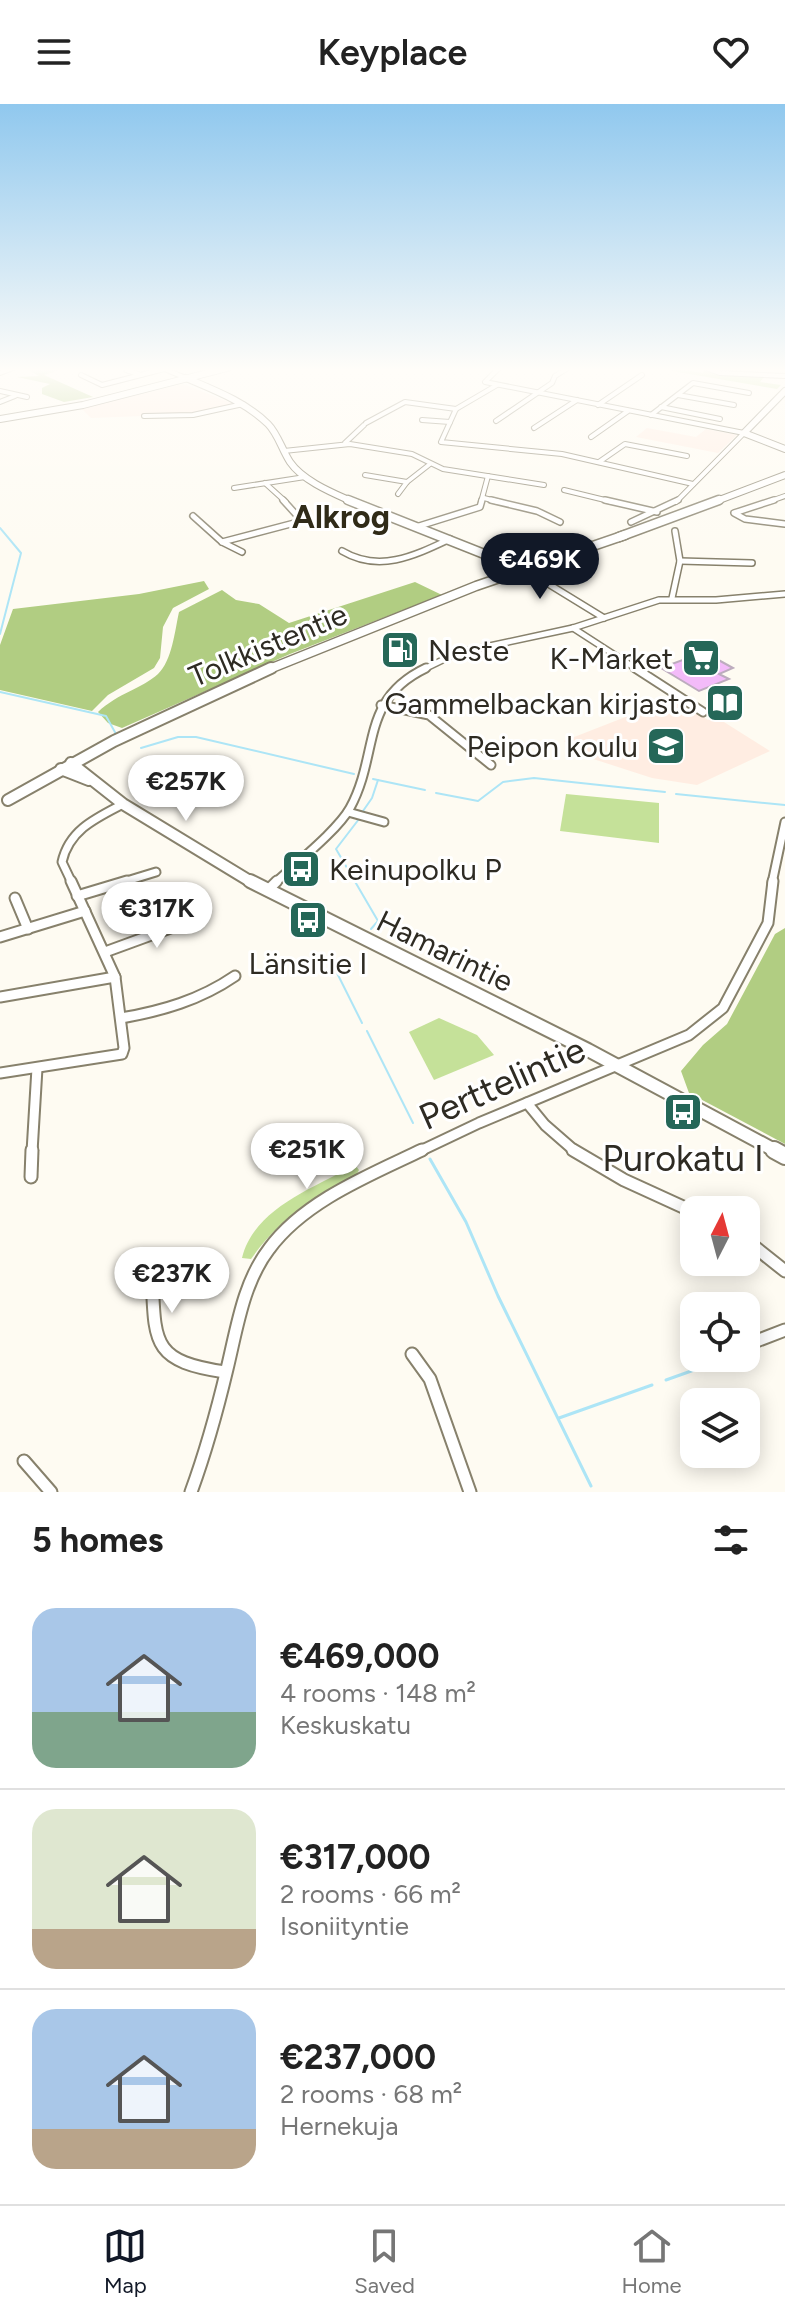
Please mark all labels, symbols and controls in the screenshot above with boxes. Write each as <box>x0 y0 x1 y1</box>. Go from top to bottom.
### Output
icon: menu <box>32 30 76 74</box>
icon: heart <box>709 30 753 74</box>
text: Keyplace <box>318 31 467 74</box>
district label: Alkrog <box>292 498 390 536</box>
pin: €469K <box>484 533 596 601</box>
text: €469K <box>499 543 581 575</box>
street label: Tolkkistentie <box>184 595 352 695</box>
fuel station icon: Neste <box>379 629 421 671</box>
place label: Neste <box>428 632 509 669</box>
supermarket icon: K-Market <box>680 637 722 679</box>
place label: K-Market <box>549 640 673 677</box>
library icon: Gammelbackan kirjasto <box>704 682 746 724</box>
place label: Gammelbackan kirjasto <box>384 685 697 722</box>
school or university icon: Peipon koulu <box>645 725 687 767</box>
place label: Peipon koulu <box>467 728 638 765</box>
pin: €257K <box>130 755 242 823</box>
text: €257K <box>146 765 226 797</box>
bus stop icon: Keinupolku P <box>280 848 322 890</box>
place label: Keinupolku P <box>329 851 502 888</box>
pin: €317K <box>101 882 213 950</box>
text: €317K <box>119 892 195 924</box>
bus stop icon: Länsitie I <box>287 899 329 941</box>
street label: Hamarintie <box>371 902 519 1000</box>
place label: Länsitie I <box>249 945 367 982</box>
street label: Perttelintie <box>412 1027 592 1139</box>
bus stop icon: Purokatu I <box>662 1091 704 1133</box>
pin: €251K <box>251 1123 363 1191</box>
text: €251K <box>269 1133 345 1165</box>
place label: Purokatu I <box>602 1137 764 1180</box>
north arrow <box>680 1196 760 1276</box>
map controls <box>680 1196 760 1468</box>
pin: €237K <box>116 1247 228 1315</box>
text: €237K <box>132 1257 212 1289</box>
button: locate <box>680 1292 760 1372</box>
button: layers <box>680 1388 760 1468</box>
icon: filters <box>709 1518 753 1562</box>
text: 5 homes <box>32 1520 163 1561</box>
text: €469,000 <box>280 1636 439 1677</box>
icon: home <box>96 1640 192 1736</box>
text: 4 rooms · 148 m² <box>280 1677 476 1709</box>
text: Keskuskatu <box>280 1709 411 1741</box>
text: €317,000 <box>280 1837 431 1878</box>
icon: home <box>96 1841 192 1937</box>
text: 2 rooms · 66 m² <box>280 1878 461 1910</box>
text: Isoniityntie <box>280 1910 409 1942</box>
text: €237,000 <box>280 2037 436 2078</box>
icon: home <box>96 2041 192 2137</box>
text: 2 rooms · 68 m² <box>280 2078 462 2110</box>
text: Hernekuja <box>280 2110 399 2142</box>
tab: Map <box>103 2224 147 2299</box>
tab: Saved <box>354 2224 415 2299</box>
tab: Home <box>622 2224 682 2299</box>

